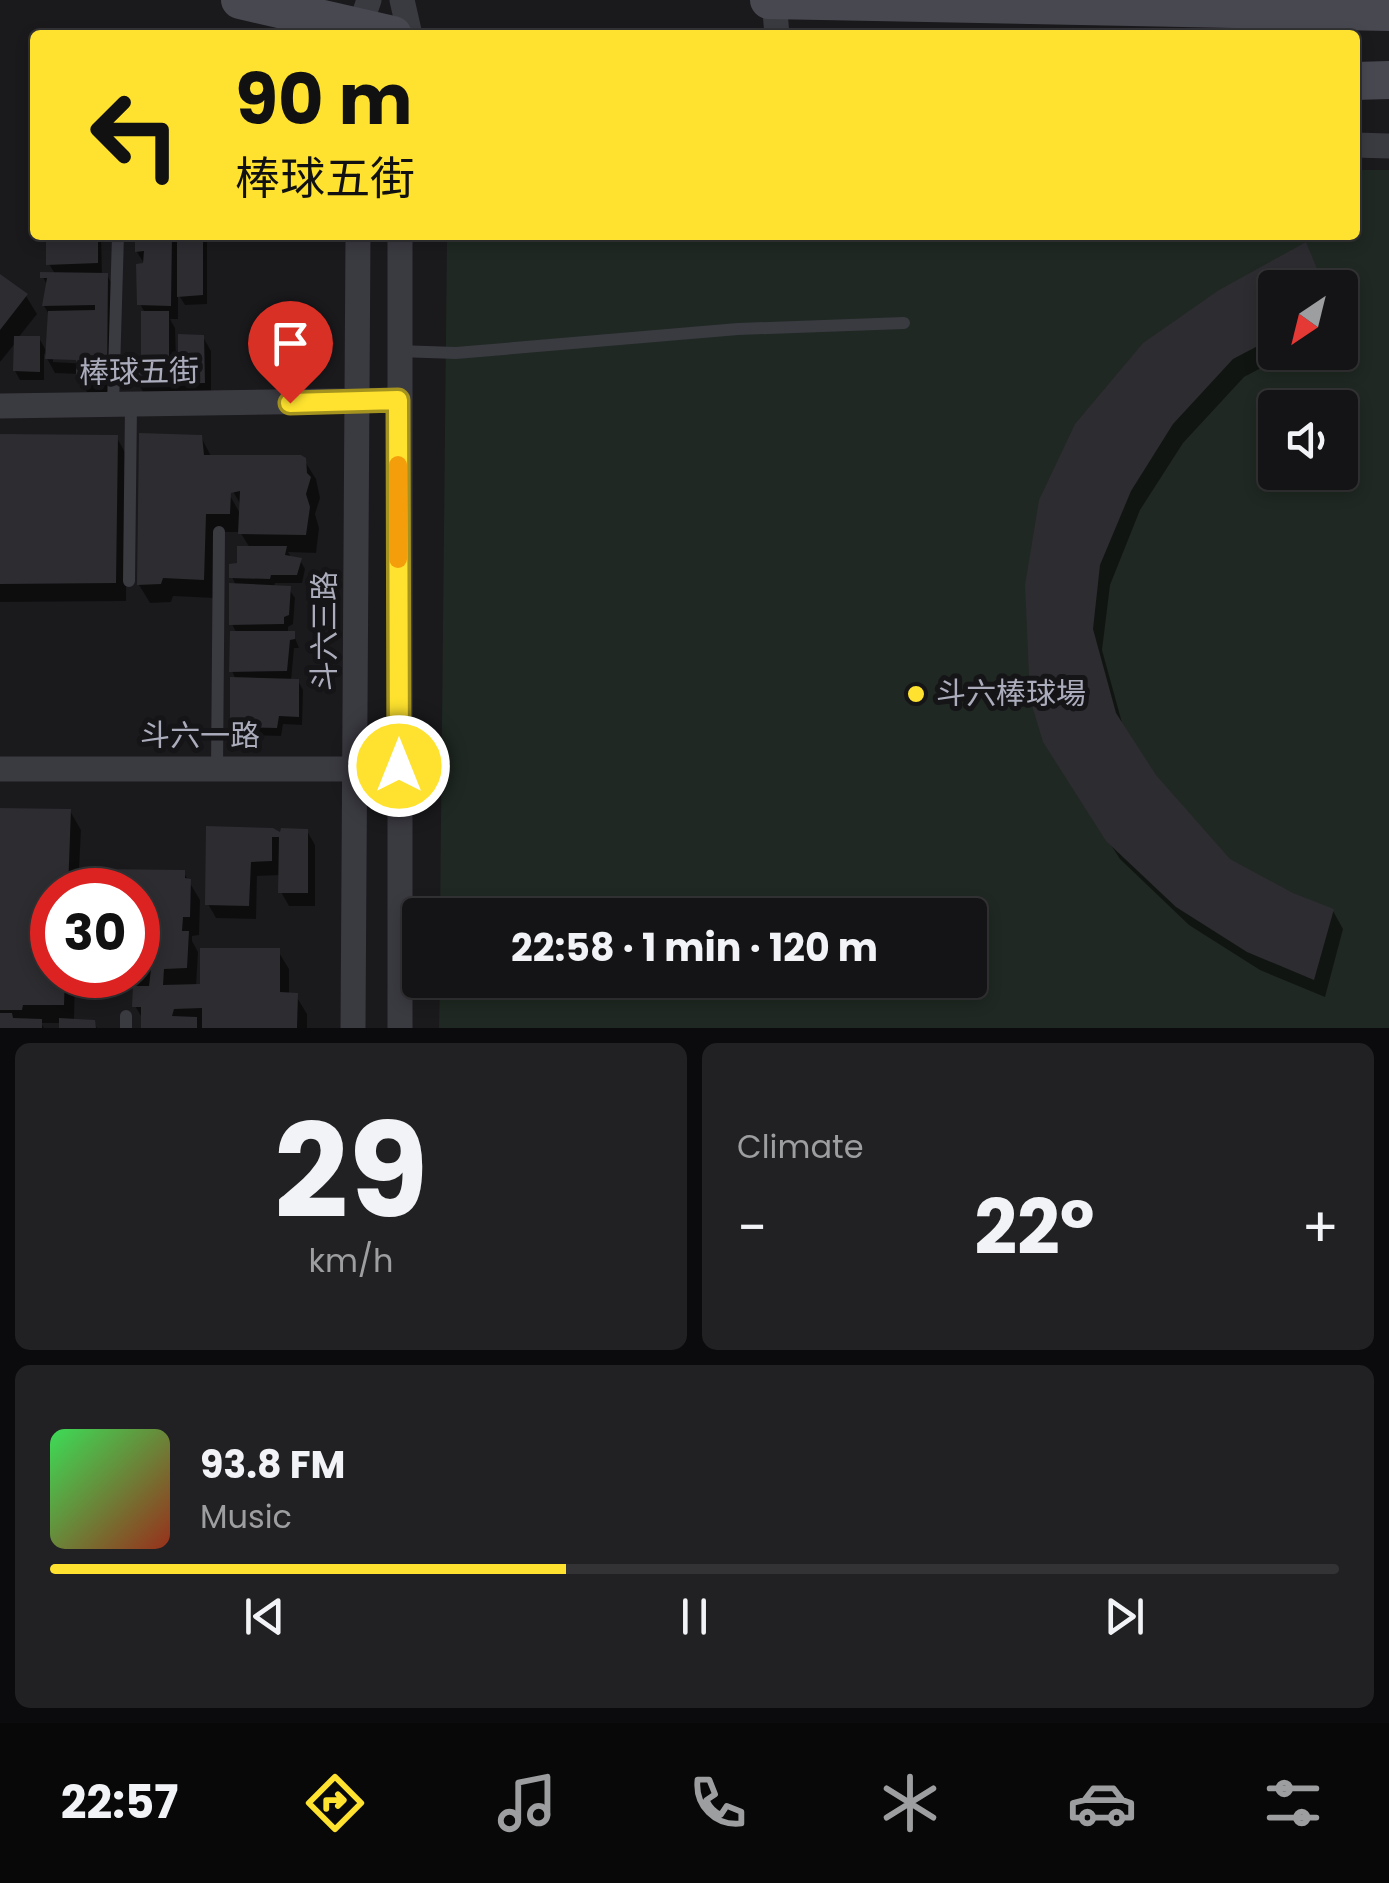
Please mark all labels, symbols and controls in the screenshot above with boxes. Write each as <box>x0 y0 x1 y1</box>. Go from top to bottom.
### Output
text: 90 m <box>235 50 413 149</box>
icon: left <box>70 70 200 200</box>
text: 棒球五街 <box>235 147 415 210</box>
north arrow <box>1258 270 1358 370</box>
map controls <box>1258 270 1358 490</box>
pin <box>248 301 333 404</box>
icon: arrive <box>263 316 318 371</box>
street label: 棒球五街 <box>79 349 199 394</box>
button: sound <box>1258 390 1358 490</box>
street label: 斗六三路 <box>303 571 346 691</box>
place label: 斗六棒球場 <box>936 672 1086 715</box>
marker: 斗六棒球場 <box>905 683 927 705</box>
street label: 斗六一路 <box>140 714 260 757</box>
position arrow <box>347 714 451 818</box>
speed limit sign: 30 <box>30 868 160 998</box>
text: 22:58 · 1 min · 120 m <box>511 921 878 974</box>
text: 29 <box>274 1080 428 1263</box>
text: Climate <box>737 1124 864 1169</box>
text: 22° <box>974 1175 1095 1280</box>
text: − <box>737 1189 767 1266</box>
text: + <box>1301 1189 1339 1266</box>
text: km/h <box>308 1238 394 1283</box>
text: 93.8 FM <box>200 1438 345 1491</box>
text: Music <box>200 1494 292 1539</box>
icon: previous <box>237 1589 292 1644</box>
icon: pause <box>667 1589 722 1644</box>
icon: next <box>1097 1589 1152 1644</box>
icon: directions <box>300 1768 370 1838</box>
icon: music <box>492 1768 562 1838</box>
icon: phone <box>683 1768 753 1838</box>
icon: climate <box>875 1768 945 1838</box>
icon: car <box>1067 1768 1137 1838</box>
icon: filters <box>1258 1768 1328 1838</box>
text: 22:57 <box>61 1771 178 1834</box>

